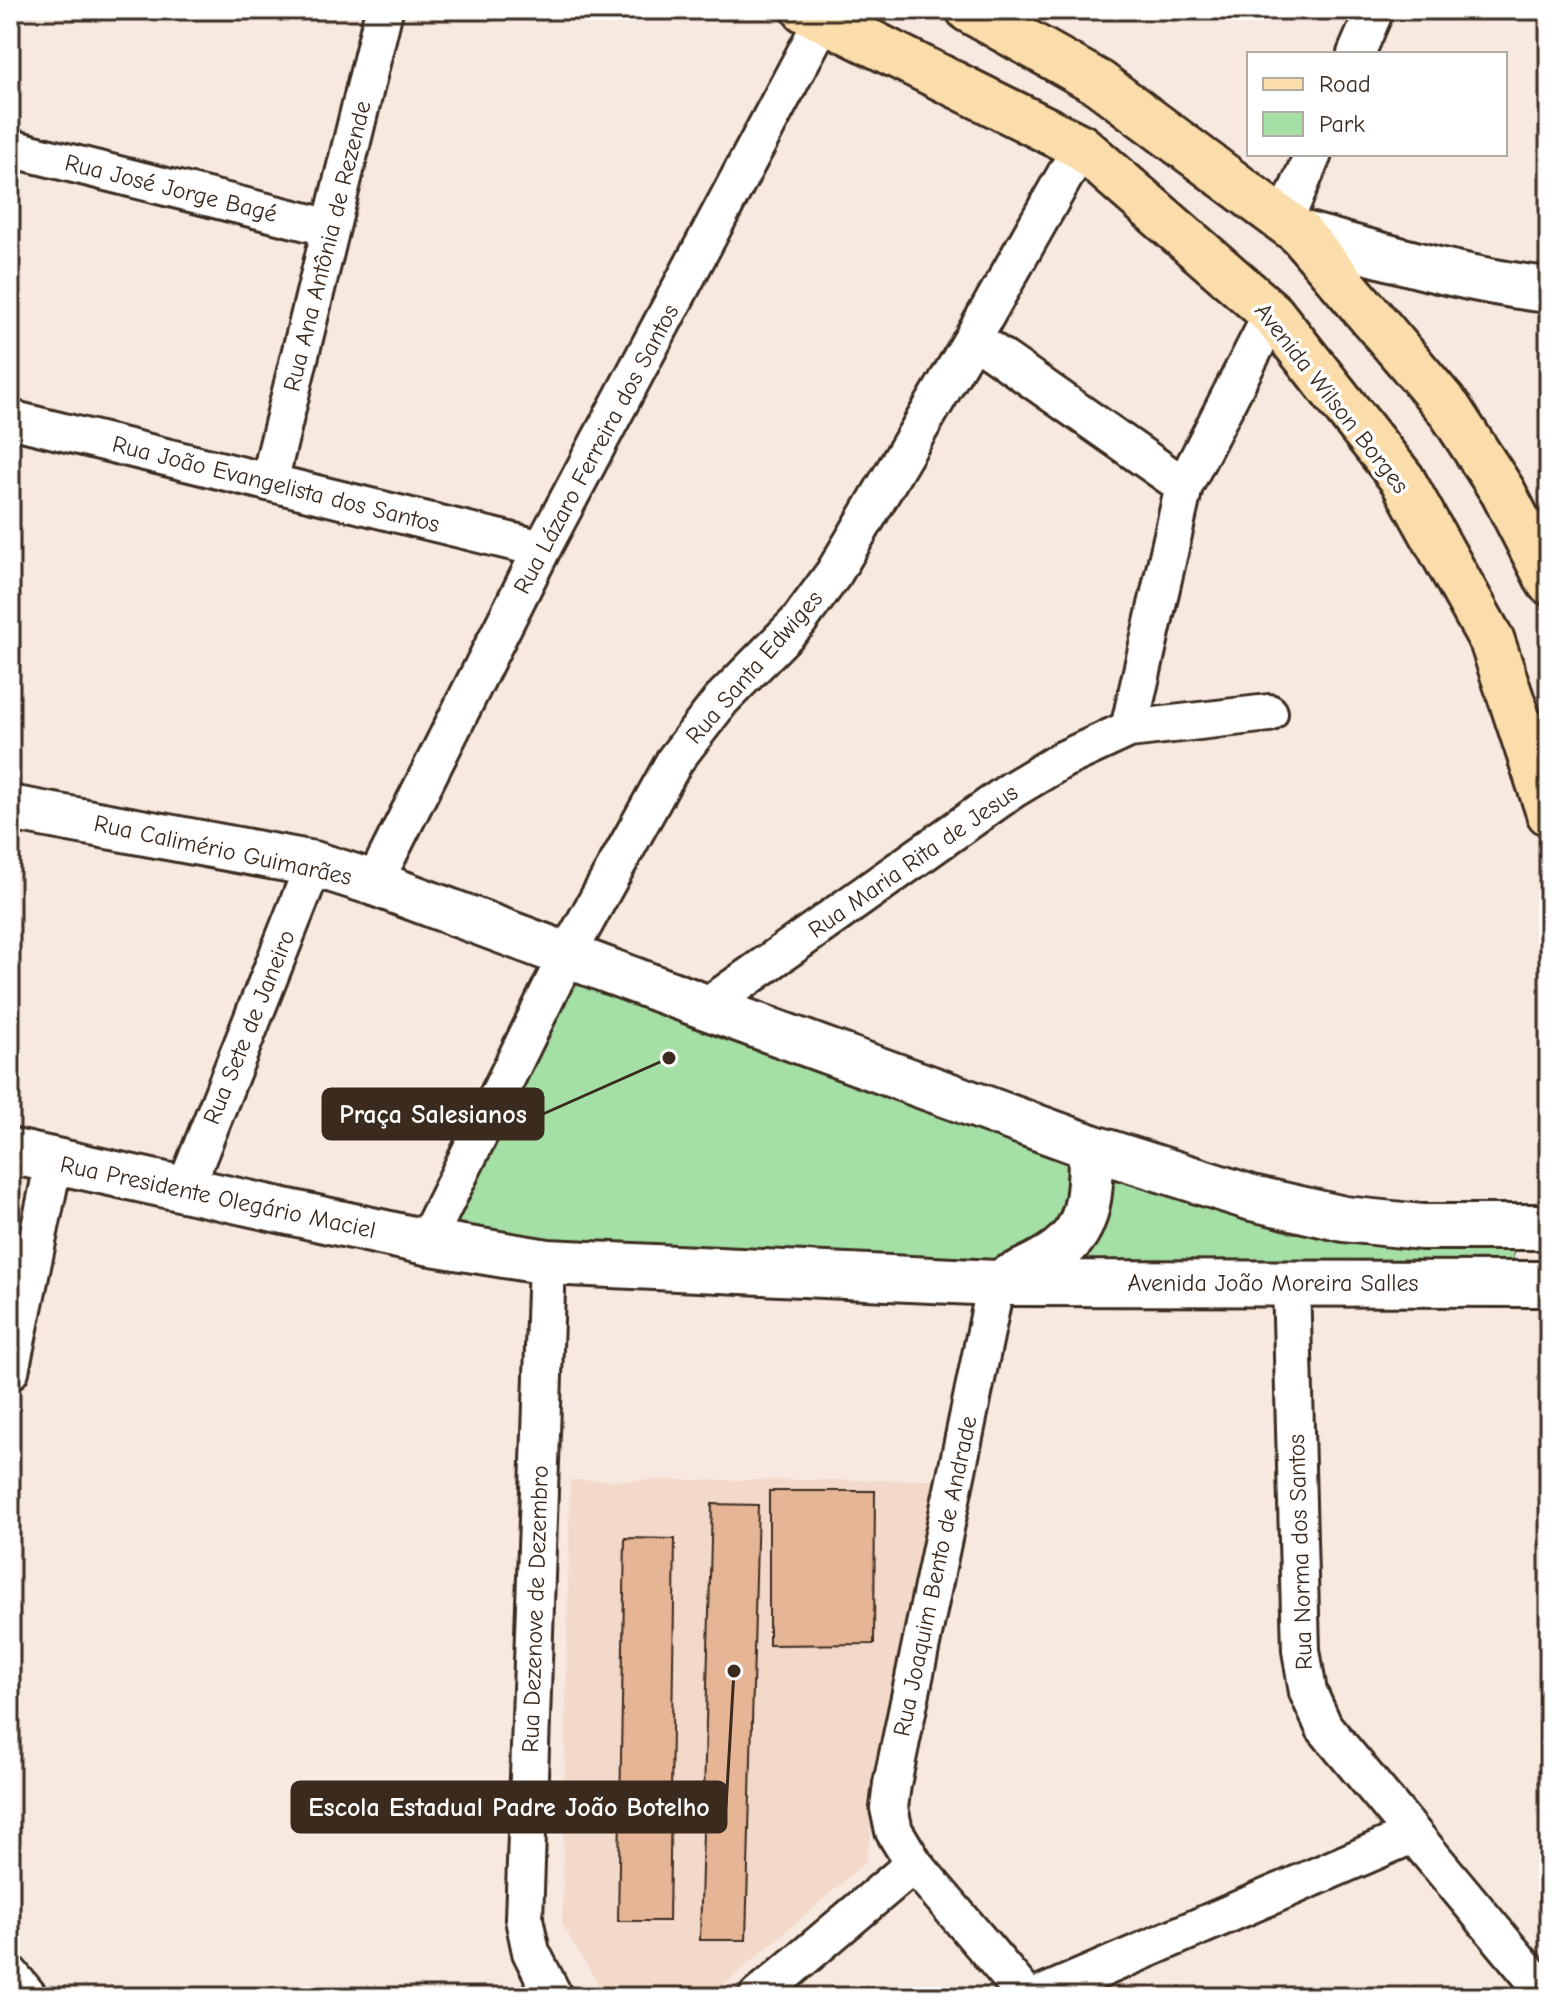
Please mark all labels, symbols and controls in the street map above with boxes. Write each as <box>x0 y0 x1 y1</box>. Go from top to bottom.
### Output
legend <box>1247 52 1507 156</box>
text: Road <box>1319 70 1371 98</box>
street label: Rua Ana Antônia de Rezende <box>277 98 377 394</box>
text: Park <box>1319 110 1365 138</box>
street label: Rua José Jorge Bagé <box>62 148 280 228</box>
street label: Avenida Wilson Borges <box>1249 297 1415 499</box>
street label: Rua Lázaro Ferreira dos Santos <box>508 299 684 599</box>
street label: Rua João Evangelista dos Santos <box>109 430 443 538</box>
street label: Rua Santa Edwiges <box>680 585 828 749</box>
street label: Rua Maria Rita de Jesus <box>803 778 1023 944</box>
street label: Rua Calimério Guimarães <box>92 809 354 891</box>
street label: Rua Sete de Janeiro <box>197 926 301 1128</box>
callout: Praça Salesianos <box>323 1089 543 1139</box>
text: Praça Salesianos <box>339 1100 527 1130</box>
street label: Rua Presidente Olegário Maciel <box>58 1150 378 1244</box>
street label: Avenida João Moreira Salles <box>1127 1269 1419 1297</box>
street label: Rua Joaquim Bento de Andrade <box>887 1413 983 1739</box>
street label: Rua Norma dos Santos <box>1282 1434 1318 1670</box>
street label: Rua Dezenove de Dezembro <box>516 1465 554 1753</box>
callout: Escola Estadual Padre João Botelho <box>292 1782 726 1832</box>
text: Escola Estadual Padre João Botelho <box>308 1793 710 1823</box>

